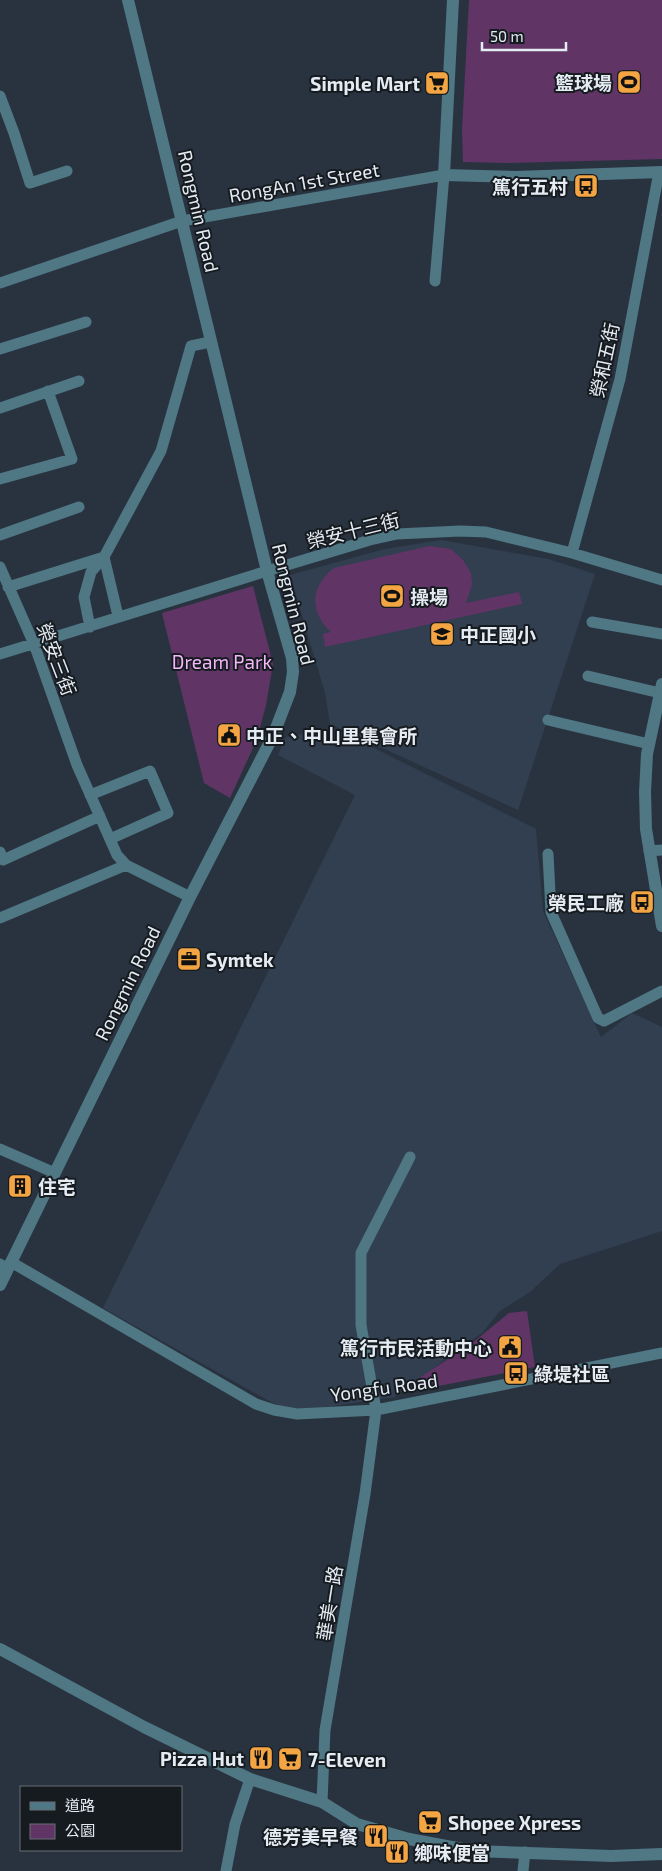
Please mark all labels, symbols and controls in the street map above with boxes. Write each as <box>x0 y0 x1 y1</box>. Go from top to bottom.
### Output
scale bar <box>482 20 566 52</box>
text: 50 m <box>490 27 524 45</box>
sports icon: 籃球場 <box>616 69 642 95</box>
supermarket icon: Simple Mart <box>424 70 450 96</box>
place label: 籃球場 <box>555 71 612 94</box>
place label: Simple Mart <box>310 72 420 95</box>
street label: Rongmin Road <box>174 148 224 274</box>
street label: RongAn 1st Street <box>227 157 381 207</box>
bus stop icon: 篤行五村 <box>573 173 599 199</box>
place label: 篤行五村 <box>492 175 568 198</box>
street label: 榮和五街 <box>585 320 623 400</box>
street label: 榮安十三街 <box>304 507 402 553</box>
street label: Rongmin Road <box>268 541 320 667</box>
sports icon: 操場 <box>379 583 405 609</box>
place label: 操場 <box>410 585 448 608</box>
street label: 榮安三街 <box>33 619 81 699</box>
school or university icon: 中正國小 <box>429 621 455 647</box>
place label: 中正國小 <box>460 623 536 646</box>
park label: Dream Park <box>172 650 273 673</box>
public building icon: 中正、中山里集會所 <box>216 722 242 748</box>
place label: 中正、中山里集會所 <box>246 724 417 747</box>
bus stop icon: 榮民工廠 <box>629 889 655 915</box>
place label: 榮民工廠 <box>548 891 624 914</box>
street label: Rongmin Road <box>89 922 165 1044</box>
office icon: Symtek <box>176 946 202 972</box>
place label: Symtek <box>206 948 274 972</box>
building icon: 住宅 <box>7 1173 33 1199</box>
place label: 住宅 <box>38 1175 76 1198</box>
public building icon: 篤行市民活動中心 <box>497 1334 523 1360</box>
place label: 篤行市民活動中心 <box>340 1336 492 1359</box>
bus stop icon: 綠堤社區 <box>503 1360 529 1386</box>
place label: 綠堤社區 <box>534 1362 610 1385</box>
street label: Yongfu Road <box>329 1368 439 1406</box>
street label: 華美一路 <box>312 1564 346 1642</box>
restaurant icon: Pizza Hut <box>248 1745 274 1771</box>
supermarket icon: 7-Eleven <box>277 1746 303 1772</box>
place label: Pizza Hut <box>160 1747 244 1770</box>
place label: 7-Eleven <box>308 1748 386 1771</box>
legend <box>20 1786 182 1851</box>
text: 道路 <box>65 1796 95 1814</box>
supermarket icon: Shopee Xpress <box>417 1809 443 1835</box>
place label: Shopee Xpress <box>448 1811 581 1834</box>
text: 公園 <box>65 1821 95 1839</box>
restaurant icon: 德芳美早餐 <box>363 1823 389 1849</box>
place label: 德芳美早餐 <box>263 1825 358 1848</box>
restaurant icon: 鄉味便當 <box>384 1839 410 1865</box>
place label: 鄉味便當 <box>414 1841 490 1864</box>

